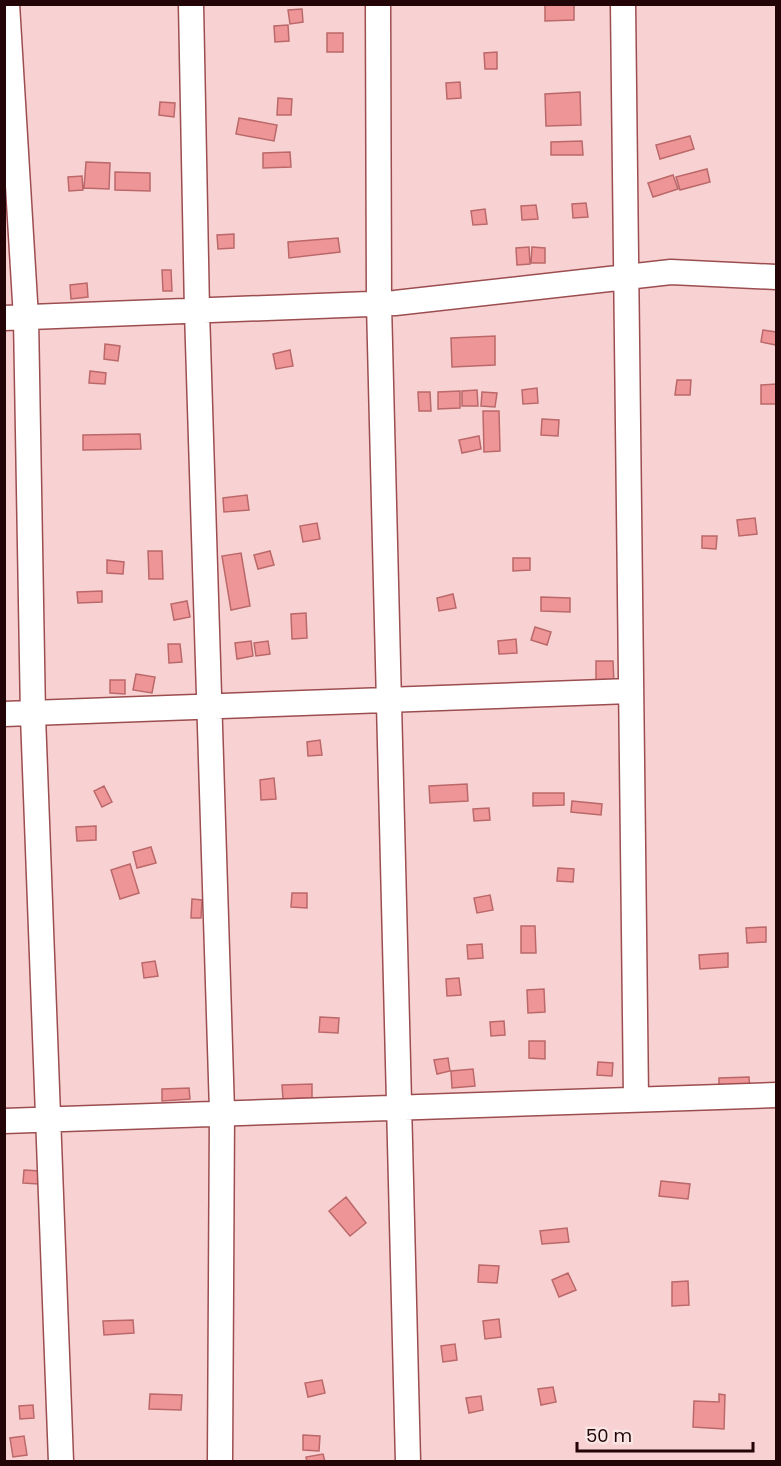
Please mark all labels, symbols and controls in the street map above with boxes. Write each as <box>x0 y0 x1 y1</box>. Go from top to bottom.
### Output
scale bar <box>577 1415 752 1453</box>
text: 50 m <box>586 1423 632 1448</box>

